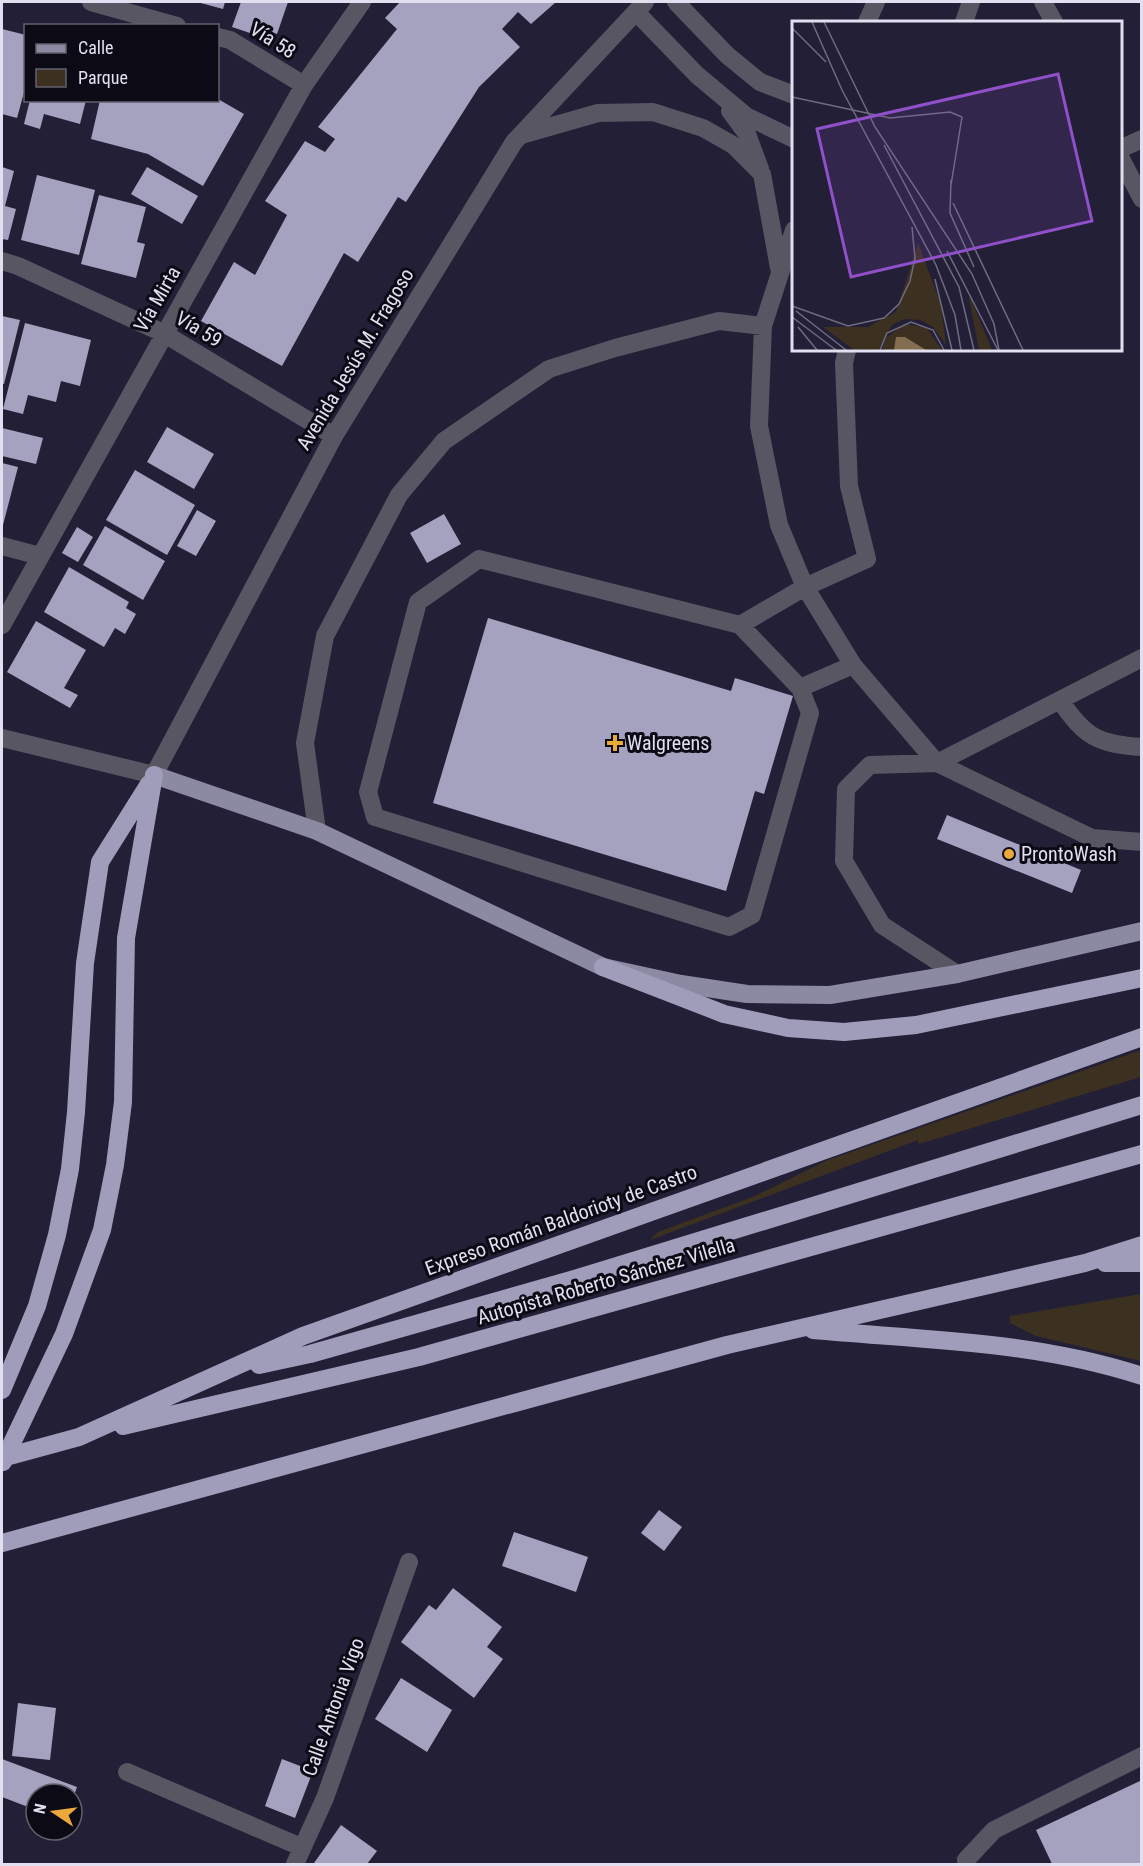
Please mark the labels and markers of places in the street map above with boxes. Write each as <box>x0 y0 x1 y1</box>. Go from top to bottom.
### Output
place label: Walgreens <box>627 731 709 755</box>
marker: Walgreens <box>608 736 622 750</box>
place label: ProntoWash <box>1021 842 1117 866</box>
marker: ProntoWash <box>1002 847 1016 861</box>

